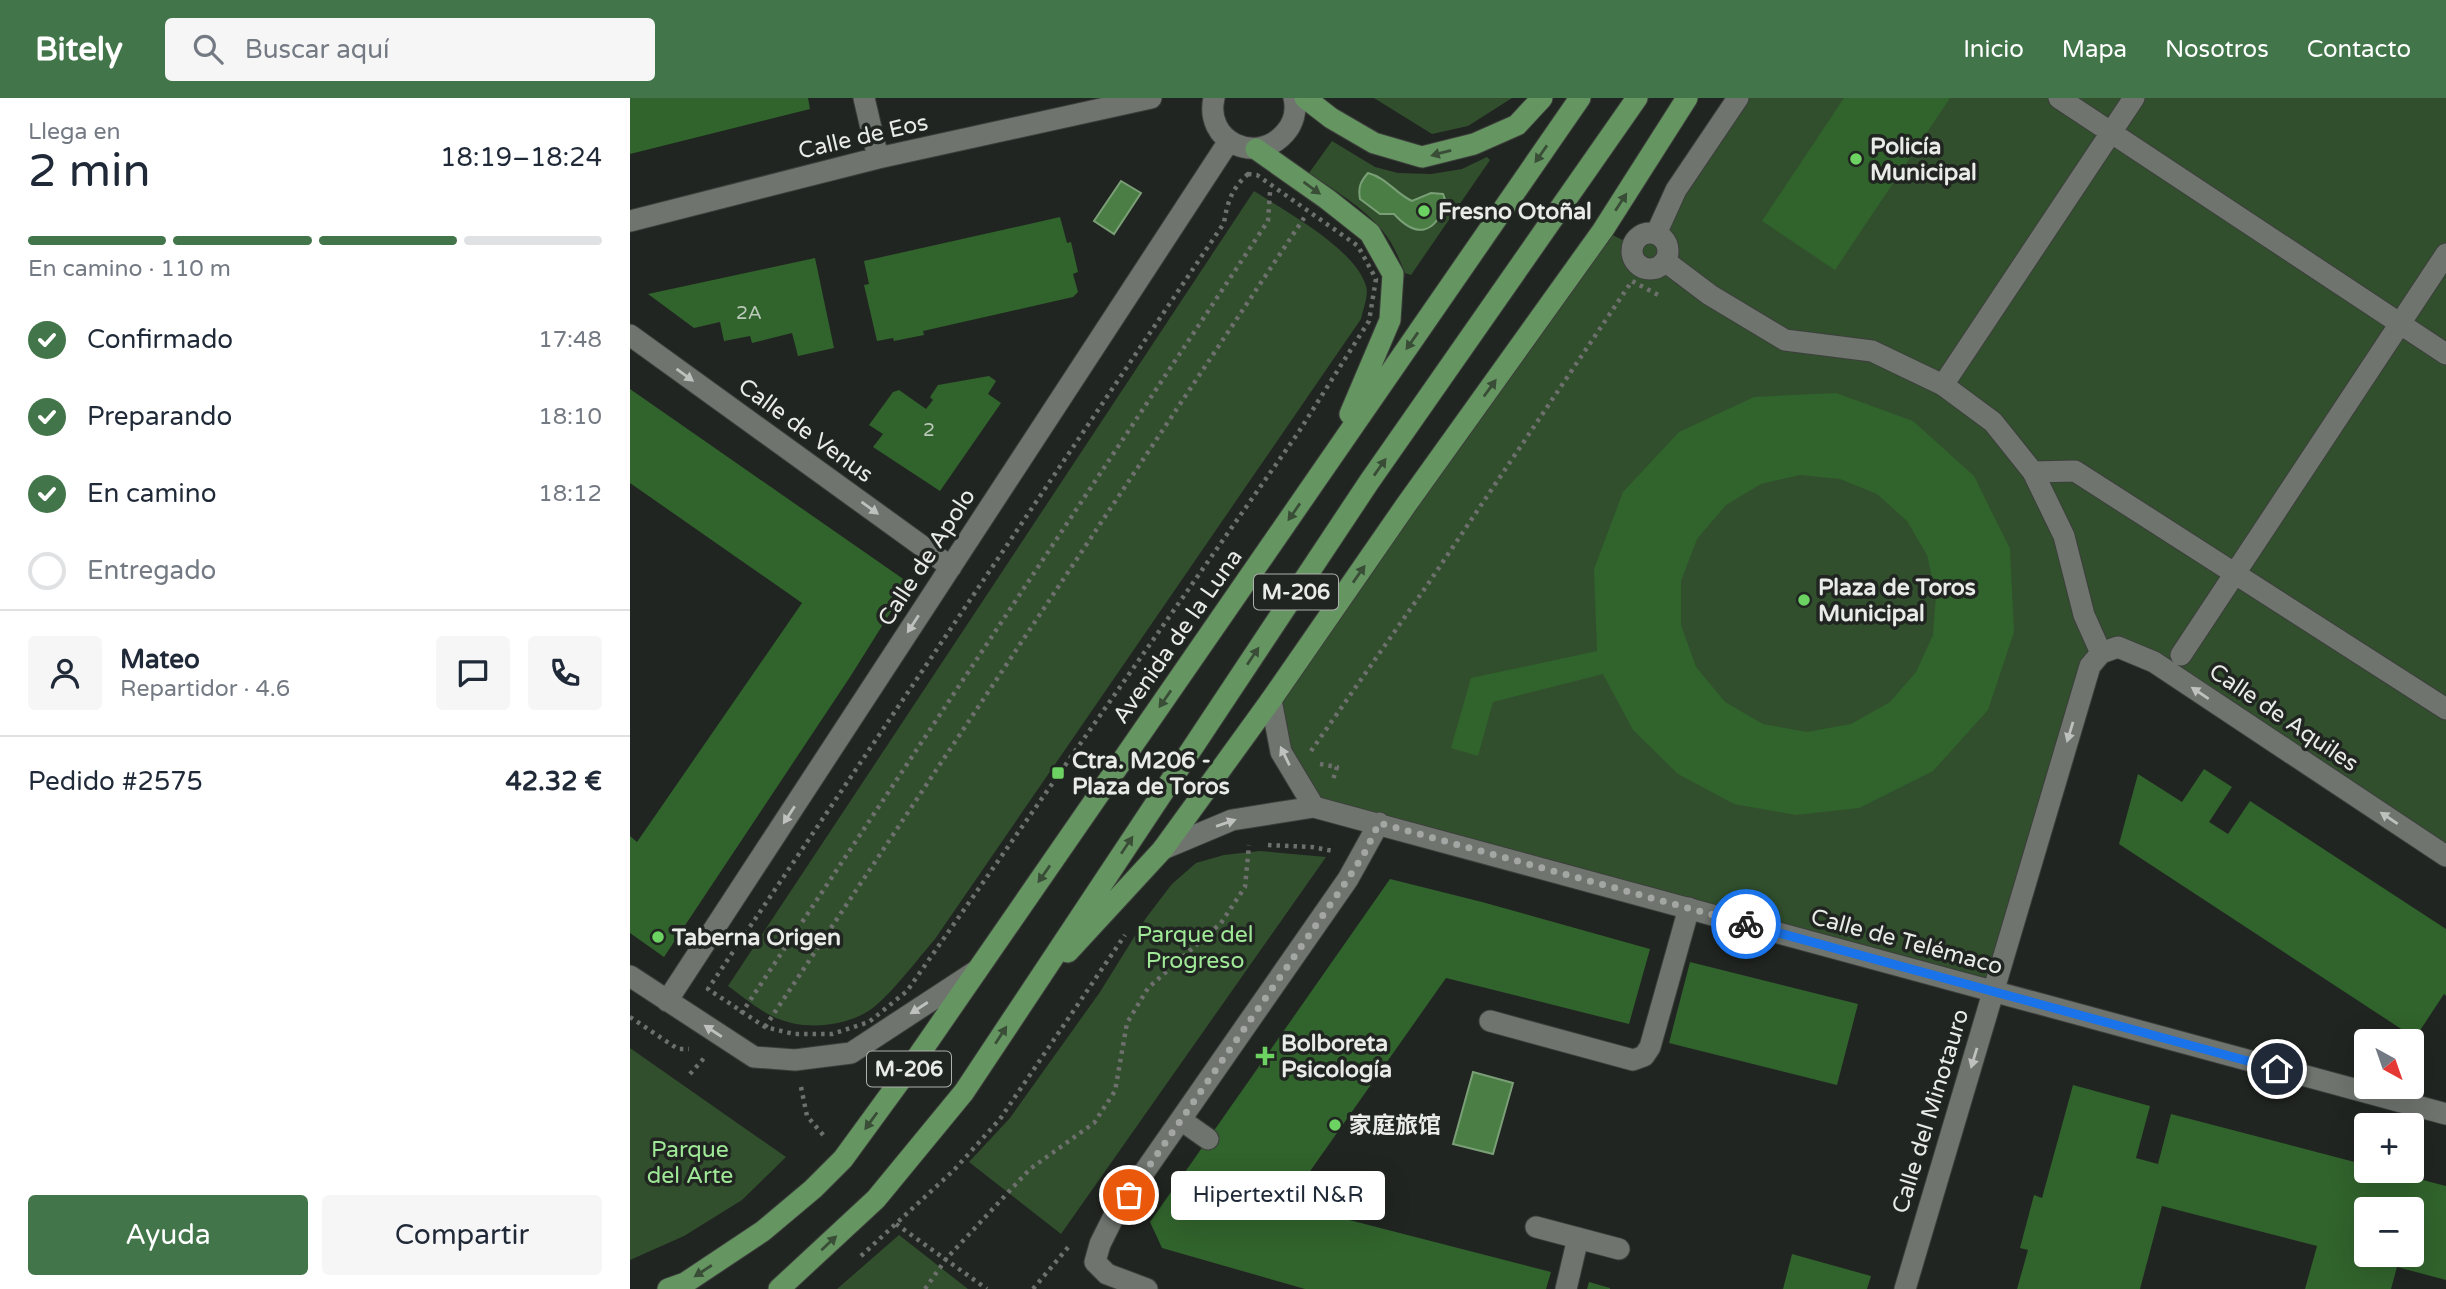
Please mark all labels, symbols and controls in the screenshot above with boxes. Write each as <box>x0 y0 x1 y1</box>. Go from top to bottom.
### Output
search box <box>165 18 655 81</box>
text: Bitely <box>35 30 123 69</box>
icon: search <box>189 30 227 68</box>
text: Buscar aquí <box>245 34 390 65</box>
text: Inicio <box>1963 35 2024 64</box>
text: Mapa <box>2062 35 2127 64</box>
text: Nosotros <box>2165 35 2269 64</box>
text: Contacto <box>2307 35 2411 64</box>
street label: Calle de Eos <box>796 108 931 165</box>
text: Llega en <box>28 118 120 146</box>
place label: Policía Municipal <box>1870 133 1977 187</box>
text: 18:19–18:24 <box>440 142 602 173</box>
text: 2 min <box>28 144 151 199</box>
one-way arrow <box>1534 145 1548 163</box>
one-way arrow <box>1430 148 1451 158</box>
marker: Policía Municipal <box>1848 151 1864 167</box>
one-way arrow <box>1303 180 1321 194</box>
one-way arrow <box>1614 192 1627 211</box>
place label: Fresno Otoñal <box>1438 198 1592 226</box>
marker: Fresno Otoñal <box>1416 203 1432 219</box>
text: En camino · 110 m <box>28 255 231 283</box>
house number: 2A <box>736 302 762 324</box>
icon: check <box>28 321 66 359</box>
text: Confirmado <box>87 324 233 355</box>
text: 17:48 <box>538 326 602 354</box>
one-way arrow <box>1405 332 1419 350</box>
one-way arrow <box>676 368 694 382</box>
street label: Calle de Venus <box>733 373 878 489</box>
one-way arrow <box>1483 379 1497 397</box>
icon: check <box>28 398 66 436</box>
text: Preparando <box>87 401 232 432</box>
text: 18:10 <box>538 403 602 431</box>
house number: 2 <box>923 419 935 441</box>
one-way arrow <box>1373 458 1387 476</box>
icon: check <box>28 475 66 513</box>
text: En camino <box>87 478 216 509</box>
text: 18:12 <box>538 480 602 508</box>
street label: Calle de Apolo <box>872 484 982 631</box>
one-way arrow <box>860 501 879 515</box>
one-way arrow <box>1287 503 1301 521</box>
street label: Avenida de la Luna <box>1107 544 1249 729</box>
text: Entregado <box>87 555 216 586</box>
one-way arrow <box>1352 564 1365 583</box>
road number: M-206 <box>1254 574 1338 610</box>
place label: Plaza de Toros Municipal <box>1818 574 1976 628</box>
marker: Plaza de Toros Municipal <box>1796 592 1812 608</box>
one-way arrow <box>907 614 920 634</box>
button: person <box>28 636 102 710</box>
button: chat <box>436 636 510 710</box>
button: phone <box>528 636 602 710</box>
text: Mateo <box>120 644 200 675</box>
one-way arrow <box>1247 646 1260 666</box>
street label: Calle de Aquiles <box>2204 658 2363 778</box>
text: Repartidor · 4.6 <box>120 675 290 703</box>
one-way arrow <box>2190 686 2209 699</box>
one-way arrow <box>1158 690 1172 708</box>
one-way arrow <box>2065 722 2075 743</box>
one-way arrow <box>1279 746 1291 767</box>
place label: Ctra. M206 - Plaza de Toros <box>1072 747 1230 801</box>
marker: Ctra. M206 - Plaza de Toros <box>1050 765 1066 781</box>
text: Pedido #2575 <box>28 766 203 797</box>
text: 42.32 € <box>505 766 602 797</box>
one-way arrow <box>783 805 796 825</box>
one-way arrow <box>2379 812 2399 825</box>
one-way arrow <box>1216 817 1237 828</box>
one-way arrow <box>1120 836 1134 854</box>
one-way arrow <box>1037 865 1051 883</box>
courier <box>1711 889 1781 959</box>
street label: Calle de Telémaco <box>1808 903 2006 981</box>
icon: bike <box>1727 905 1765 943</box>
park label: Parque del Progreso <box>1136 921 1254 975</box>
place label: Taberna Origen <box>671 924 841 952</box>
marker: Taberna Origen <box>650 929 666 945</box>
one-way arrow <box>910 1001 929 1014</box>
street label: Calle del Minotauro <box>1887 1006 1975 1217</box>
one-way arrow <box>704 1024 723 1037</box>
one-way arrow <box>995 1025 1008 1044</box>
north arrow <box>2354 1029 2424 1099</box>
map controls <box>2354 1029 2424 1267</box>
place label: Bolboreta Psicología <box>1281 1030 1392 1084</box>
pin <box>2247 1039 2307 1099</box>
marker: Bolboreta Psicología <box>1255 1046 1275 1066</box>
one-way arrow <box>1968 1048 1978 1069</box>
icon: home <box>2258 1050 2296 1088</box>
road number: M-206 <box>867 1052 951 1086</box>
one-way arrow <box>865 1112 879 1130</box>
place label: 家庭旅馆 <box>1349 1112 1441 1140</box>
button: + <box>2354 1113 2424 1183</box>
marker: 家庭旅馆 <box>1327 1117 1343 1133</box>
park label: Parque del Arte <box>647 1136 733 1190</box>
pin <box>1099 1165 1159 1225</box>
callout: Hipertextil N&R <box>1171 1170 1384 1220</box>
icon: bag <box>1110 1176 1148 1214</box>
text: Hipertextil N&R <box>1192 1181 1364 1209</box>
button: Ayuda <box>28 1195 308 1275</box>
button: Compartir <box>322 1195 602 1275</box>
button: − <box>2354 1197 2424 1267</box>
one-way arrow <box>820 1235 837 1251</box>
one-way arrow <box>693 1264 713 1277</box>

